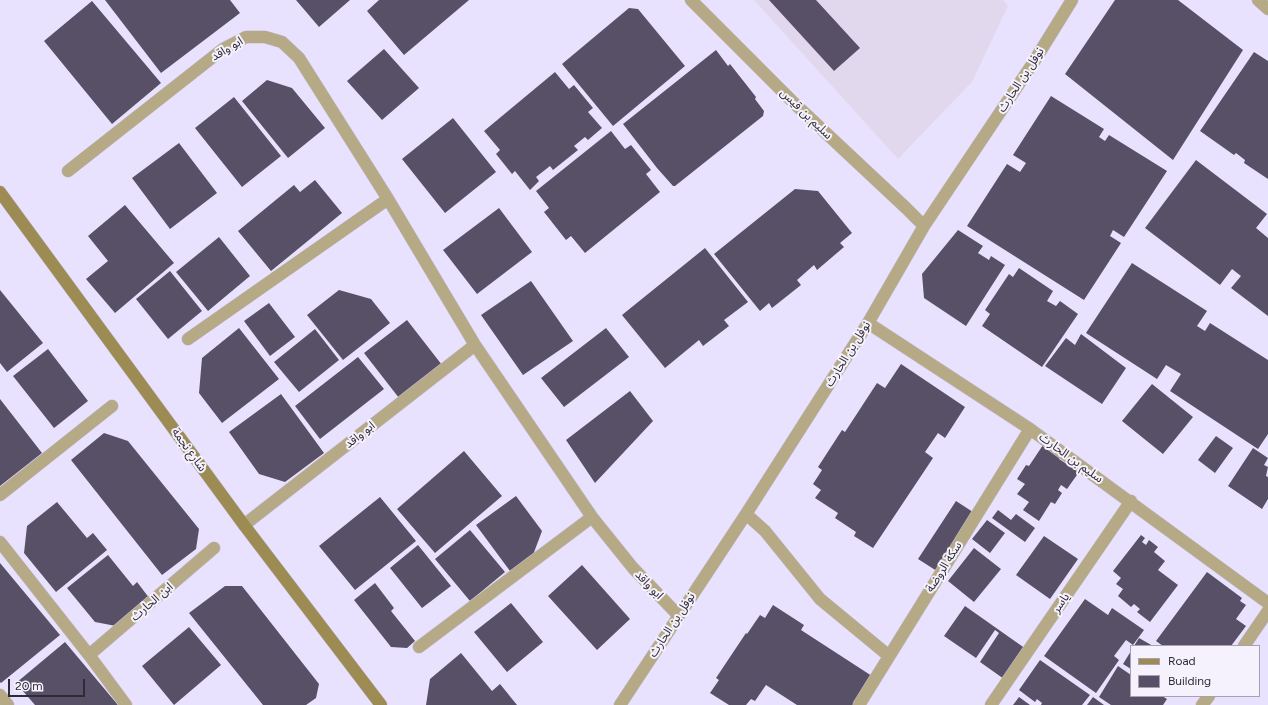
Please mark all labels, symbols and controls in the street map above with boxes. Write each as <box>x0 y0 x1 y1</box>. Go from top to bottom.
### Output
street label: ابو واقد <box>208 34 246 64</box>
street label: نوفل بن الحارث <box>995 45 1047 115</box>
street label: سليم بن قيس <box>777 85 835 143</box>
street label: نوفل بن الحارث <box>822 319 874 389</box>
street label: ابو واقد <box>342 419 378 451</box>
street label: شارع نجمة <box>168 426 210 474</box>
street label: سليم بن الحارث <box>1036 430 1106 486</box>
street label: سكة الروضة <box>923 539 965 595</box>
street label: ابو واقد <box>632 568 666 602</box>
street label: ابن الحارث <box>128 580 176 624</box>
street label: نوفل بن الحارث <box>646 590 698 660</box>
street label: ياسر <box>1049 590 1073 616</box>
legend <box>1130 645 1260 697</box>
text: Road <box>1168 654 1196 668</box>
scale bar <box>10 671 87 697</box>
text: Building <box>1168 674 1211 688</box>
text: 20 m <box>15 679 43 693</box>

